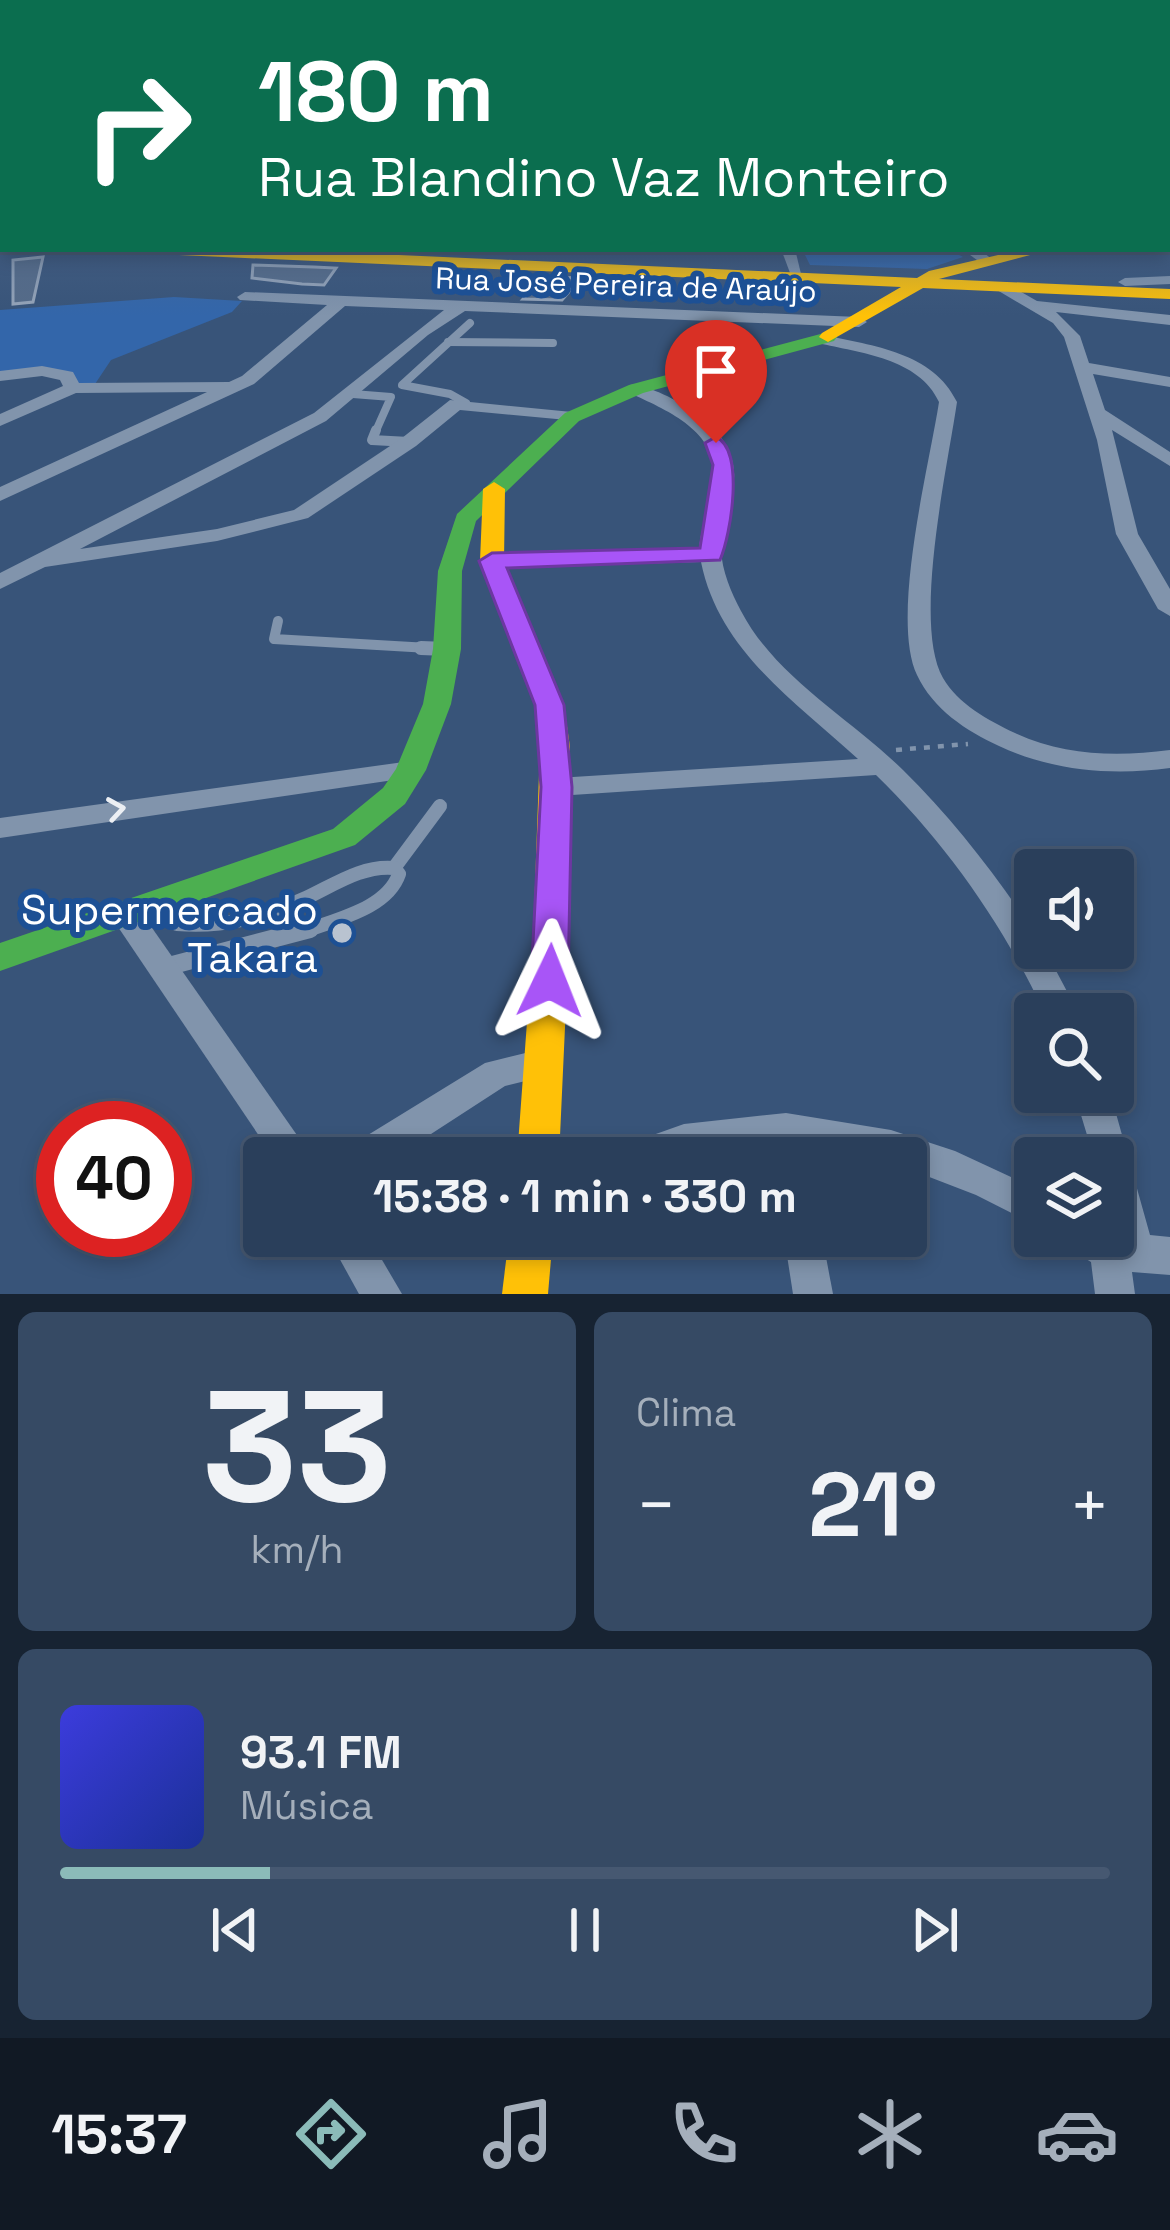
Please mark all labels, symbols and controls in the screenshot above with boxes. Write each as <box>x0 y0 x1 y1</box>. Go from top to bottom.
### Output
text: 180 m <box>258 38 494 146</box>
icon: right <box>60 48 216 204</box>
text: Rua Blandino Vaz Monteiro <box>258 143 950 212</box>
street label: Rua José Pereira de Araújo <box>435 258 817 311</box>
pin <box>665 320 767 443</box>
icon: arrive <box>683 338 749 404</box>
one-way arrow <box>105 798 125 823</box>
map controls <box>1014 849 1134 1257</box>
button: sound <box>1014 849 1134 969</box>
place label: Supermercado Takara <box>21 883 318 984</box>
position arrow <box>487 918 613 1044</box>
marker: Supermercado Takara <box>329 920 355 946</box>
button: search <box>1014 993 1134 1113</box>
speed limit sign: 40 <box>36 1101 192 1257</box>
button: layers <box>1014 1137 1134 1257</box>
text: 15:38 · 1 min · 330 m <box>373 1168 797 1225</box>
text: 33 <box>202 1347 392 1547</box>
text: Clima <box>636 1388 736 1437</box>
text: 21° <box>808 1447 938 1562</box>
text: − <box>636 1463 677 1547</box>
text: + <box>1069 1463 1110 1547</box>
text: km/h <box>251 1525 343 1574</box>
text: 93.1 FM <box>240 1724 402 1781</box>
text: Música <box>240 1781 373 1830</box>
icon: previous <box>202 1897 268 1963</box>
icon: pause <box>552 1897 618 1963</box>
icon: next <box>902 1897 968 1963</box>
icon: directions <box>289 2092 373 2176</box>
icon: music <box>476 2092 560 2176</box>
icon: phone <box>662 2092 746 2176</box>
icon: climate <box>848 2092 932 2176</box>
icon: car <box>1035 2092 1119 2176</box>
text: 15:37 <box>51 2100 187 2169</box>

